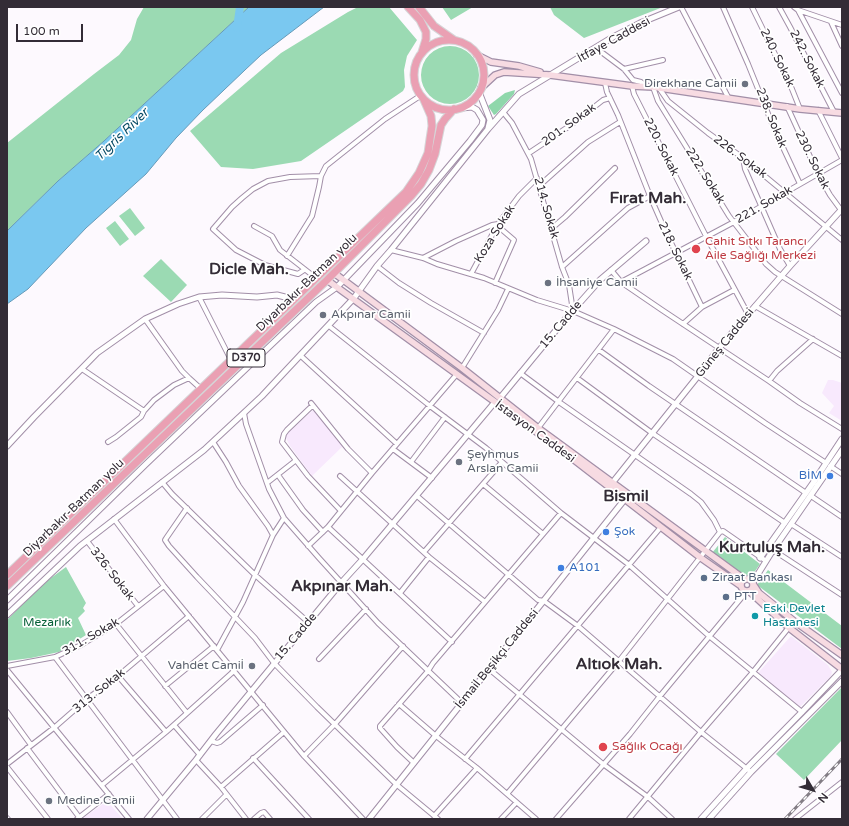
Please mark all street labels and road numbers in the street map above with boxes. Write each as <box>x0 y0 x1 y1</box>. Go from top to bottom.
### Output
street label: İtfaye Caddesi <box>575 14 653 66</box>
street label: 240. Sokak <box>757 26 797 90</box>
street label: 242. Sokak <box>786 28 828 90</box>
street label: 238. Sokak <box>752 86 790 150</box>
street label: 201. Sokak <box>539 101 599 149</box>
street label: 220. Sokak <box>640 116 682 178</box>
street label: 230. Sokak <box>792 128 832 192</box>
street label: 226. Sokak <box>710 132 770 182</box>
street label: 222. Sokak <box>682 145 728 207</box>
street label: 214. Sokak <box>530 176 562 240</box>
street label: 221. Sokak <box>733 183 795 227</box>
street label: Koza Sokak <box>472 202 518 266</box>
street label: 218. Sokak <box>655 219 695 283</box>
street label: Diyarbakır-Batman yolu <box>254 231 360 335</box>
street label: 15. Cadde <box>537 298 585 352</box>
street label: Güneş Caddesi <box>693 305 757 381</box>
road number: D370 <box>227 349 265 367</box>
street label: İstasyon Caddesi <box>492 398 578 466</box>
street label: Diyarbakır-Batman yolu <box>21 456 127 560</box>
street label: 326. Sokak <box>87 545 137 603</box>
street label: İsmail Beşikçi Caddesi <box>452 606 542 712</box>
street label: 15. Cadde <box>272 610 320 664</box>
street label: 311. Sokak <box>60 615 122 659</box>
street label: 313. Sokak <box>70 666 128 716</box>

